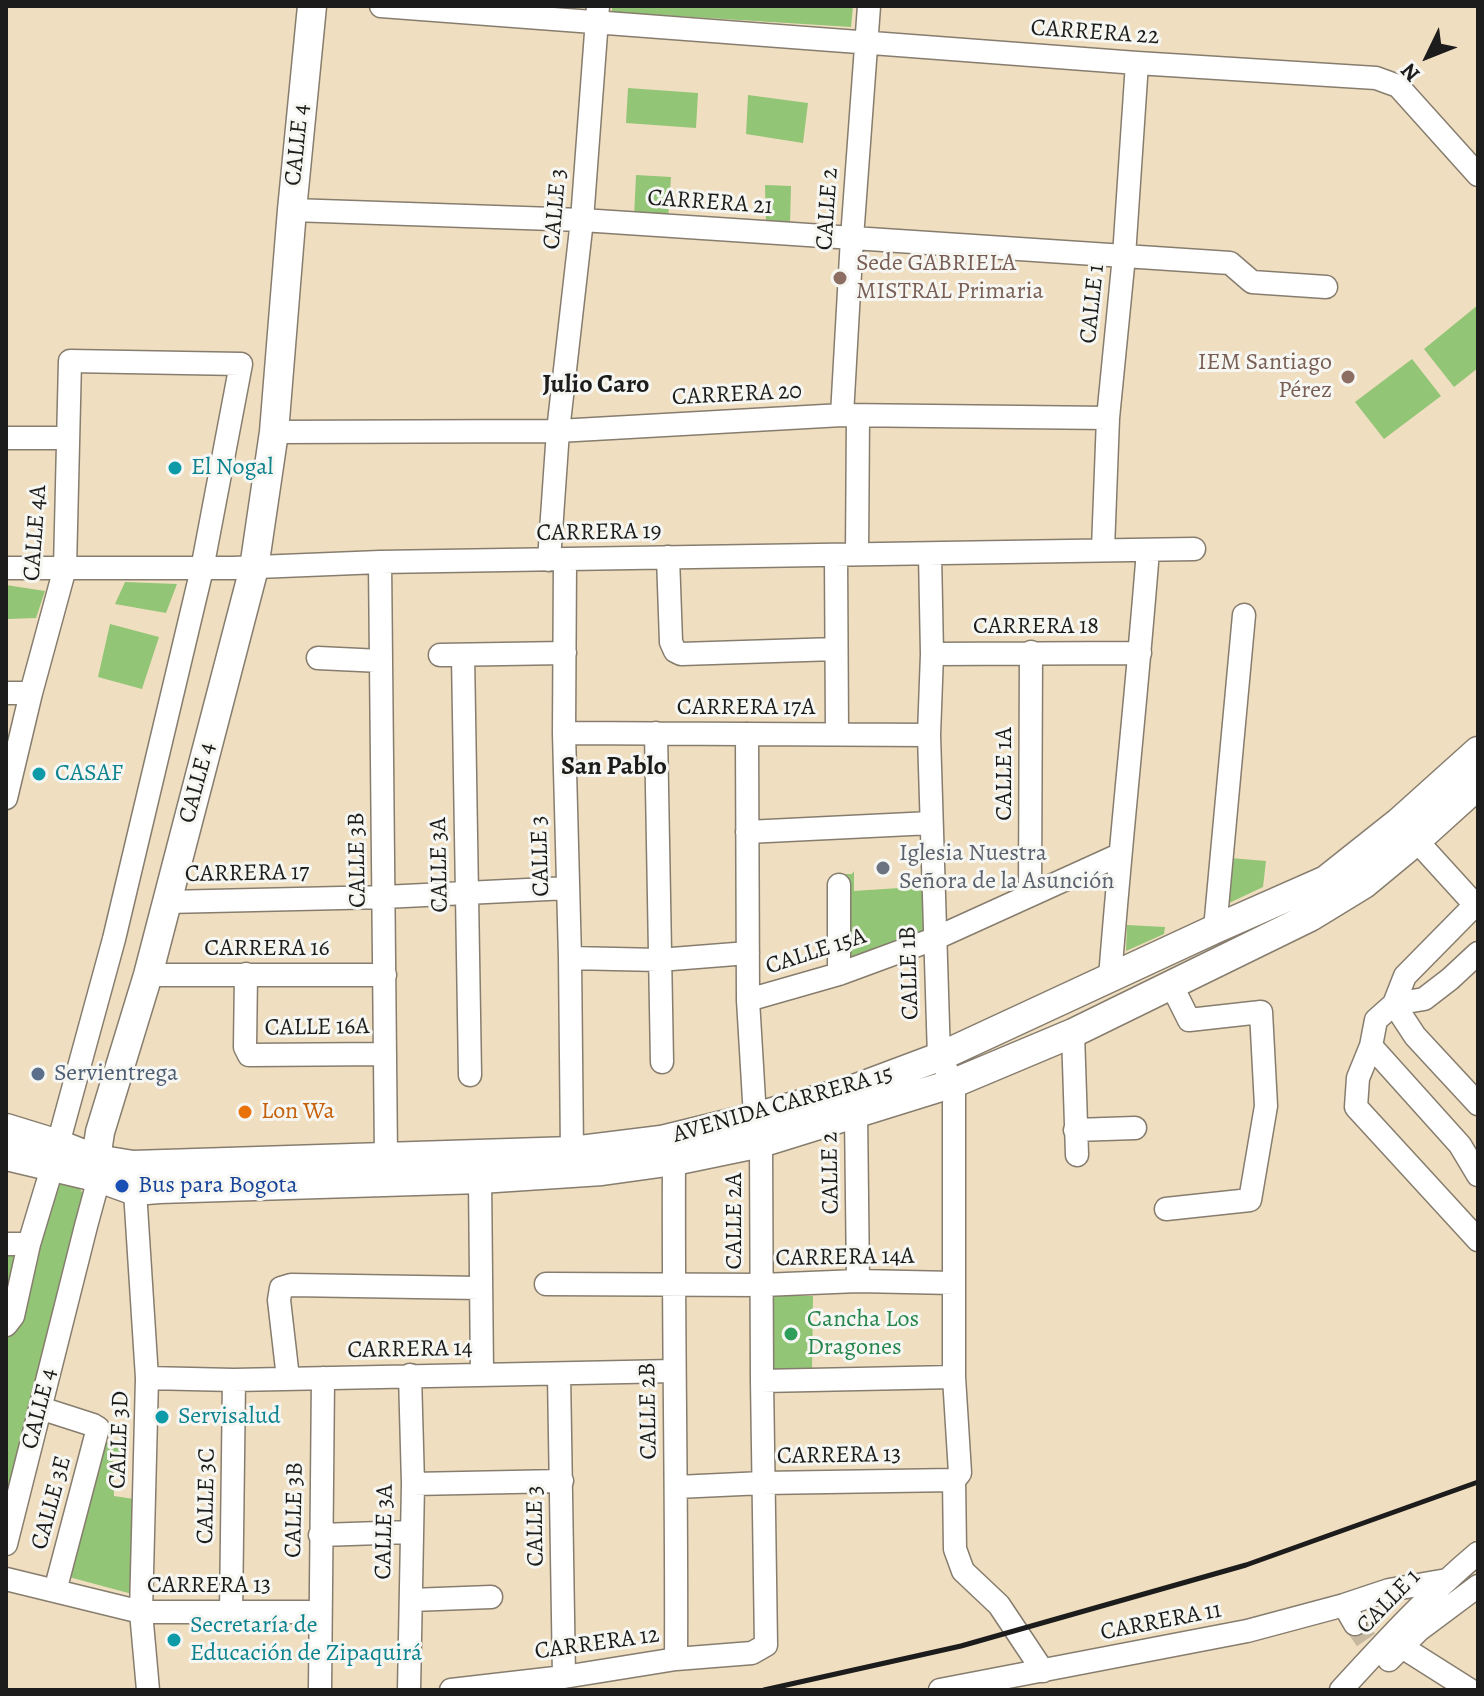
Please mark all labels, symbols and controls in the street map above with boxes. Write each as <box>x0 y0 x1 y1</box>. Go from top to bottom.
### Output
street label: CARRERA 22 <box>1030 14 1160 52</box>
north arrow <box>1388 16 1468 96</box>
text: N <box>1394 56 1427 88</box>
street label: CALLE 4 <box>279 103 317 187</box>
street label: CALLE 3 <box>538 167 574 251</box>
street label: CALLE 2 <box>811 167 845 251</box>
street label: CARRERA 21 <box>646 184 774 222</box>
place label: Sede GABRIELA MISTRAL Primaria <box>856 250 1044 306</box>
street label: CALLE 1 <box>1075 263 1111 345</box>
marker: Sede GABRIELA MISTRAL Primaria <box>831 269 849 287</box>
place label: IEM Santiago Pérez <box>1198 349 1332 405</box>
marker: IEM Santiago Pérez <box>1339 368 1357 386</box>
district label: Julio Caro <box>542 370 650 402</box>
street label: CARRERA 20 <box>671 377 803 413</box>
place label: El Nogal <box>191 454 273 482</box>
marker: El Nogal <box>166 459 184 477</box>
street label: CALLE 4A <box>18 484 54 582</box>
street label: CARRERA 19 <box>536 518 662 548</box>
street label: CARRERA 18 <box>973 613 1099 641</box>
street label: CARRERA 17A <box>677 694 815 722</box>
street label: CALLE 1A <box>991 727 1019 821</box>
street label: CALLE 4 <box>173 740 223 826</box>
district label: San Pablo <box>561 752 667 784</box>
place label: CASAF <box>55 760 123 788</box>
marker: CASAF <box>30 765 48 783</box>
street label: CALLE 3B <box>343 812 373 908</box>
street label: CALLE 3 <box>525 815 557 897</box>
street label: CALLE 3A <box>425 817 455 913</box>
place label: Iglesia Nuestra Señora de la Asunción <box>899 840 1114 896</box>
street label: CARRERA 17 <box>185 859 309 889</box>
marker: Iglesia Nuestra Señora de la Asunción <box>874 859 892 877</box>
street label: CALLE 15A <box>762 922 870 982</box>
street label: CALLE 1B <box>894 926 926 1020</box>
street label: CARRERA 16 <box>204 935 330 963</box>
street label: CALLE 16A <box>264 1013 370 1043</box>
place label: Servientrega <box>54 1060 178 1088</box>
street label: AVENIDA CARRERA 15 <box>670 1060 896 1150</box>
marker: Servientrega <box>29 1065 47 1083</box>
place label: Lon Wa <box>261 1098 335 1126</box>
marker: Lon Wa <box>236 1103 254 1121</box>
street label: CALLE 2 <box>816 1131 846 1215</box>
place label: Bus para Bogota <box>138 1172 298 1200</box>
street label: CALLE 2A <box>721 1173 749 1269</box>
marker: Bus para Bogota <box>113 1177 131 1195</box>
street label: CARRERA 14A <box>775 1242 915 1274</box>
place label: Cancha Los Dragones <box>807 1306 919 1362</box>
marker: Cancha Los Dragones <box>782 1325 800 1343</box>
street label: CARRERA 14 <box>347 1335 473 1365</box>
street label: CALLE 2B <box>634 1362 664 1460</box>
street label: CALLE 4 <box>16 1366 64 1452</box>
street label: CALLE 3D <box>104 1390 136 1490</box>
place label: Servisalud <box>178 1403 281 1431</box>
marker: Servisalud <box>153 1408 171 1426</box>
street label: CARRERA 13 <box>777 1441 901 1471</box>
street label: CALLE 3C <box>192 1448 222 1544</box>
street label: CALLE 3E <box>26 1453 78 1553</box>
street label: CALLE 3B <box>280 1462 310 1558</box>
street label: CALLE 3A <box>370 1484 400 1580</box>
street label: CALLE 3 <box>521 1485 551 1567</box>
street label: CALLE 1 <box>1351 1563 1427 1641</box>
street label: CARRERA 13 <box>147 1572 271 1600</box>
street label: CARRERA 11 <box>1098 1596 1224 1648</box>
place label: Secretaría de Educación de Zipaquirá <box>190 1612 422 1668</box>
street label: CARRERA 12 <box>533 1621 661 1667</box>
marker: Secretaría de Educación de Zipaquirá <box>165 1631 183 1649</box>

